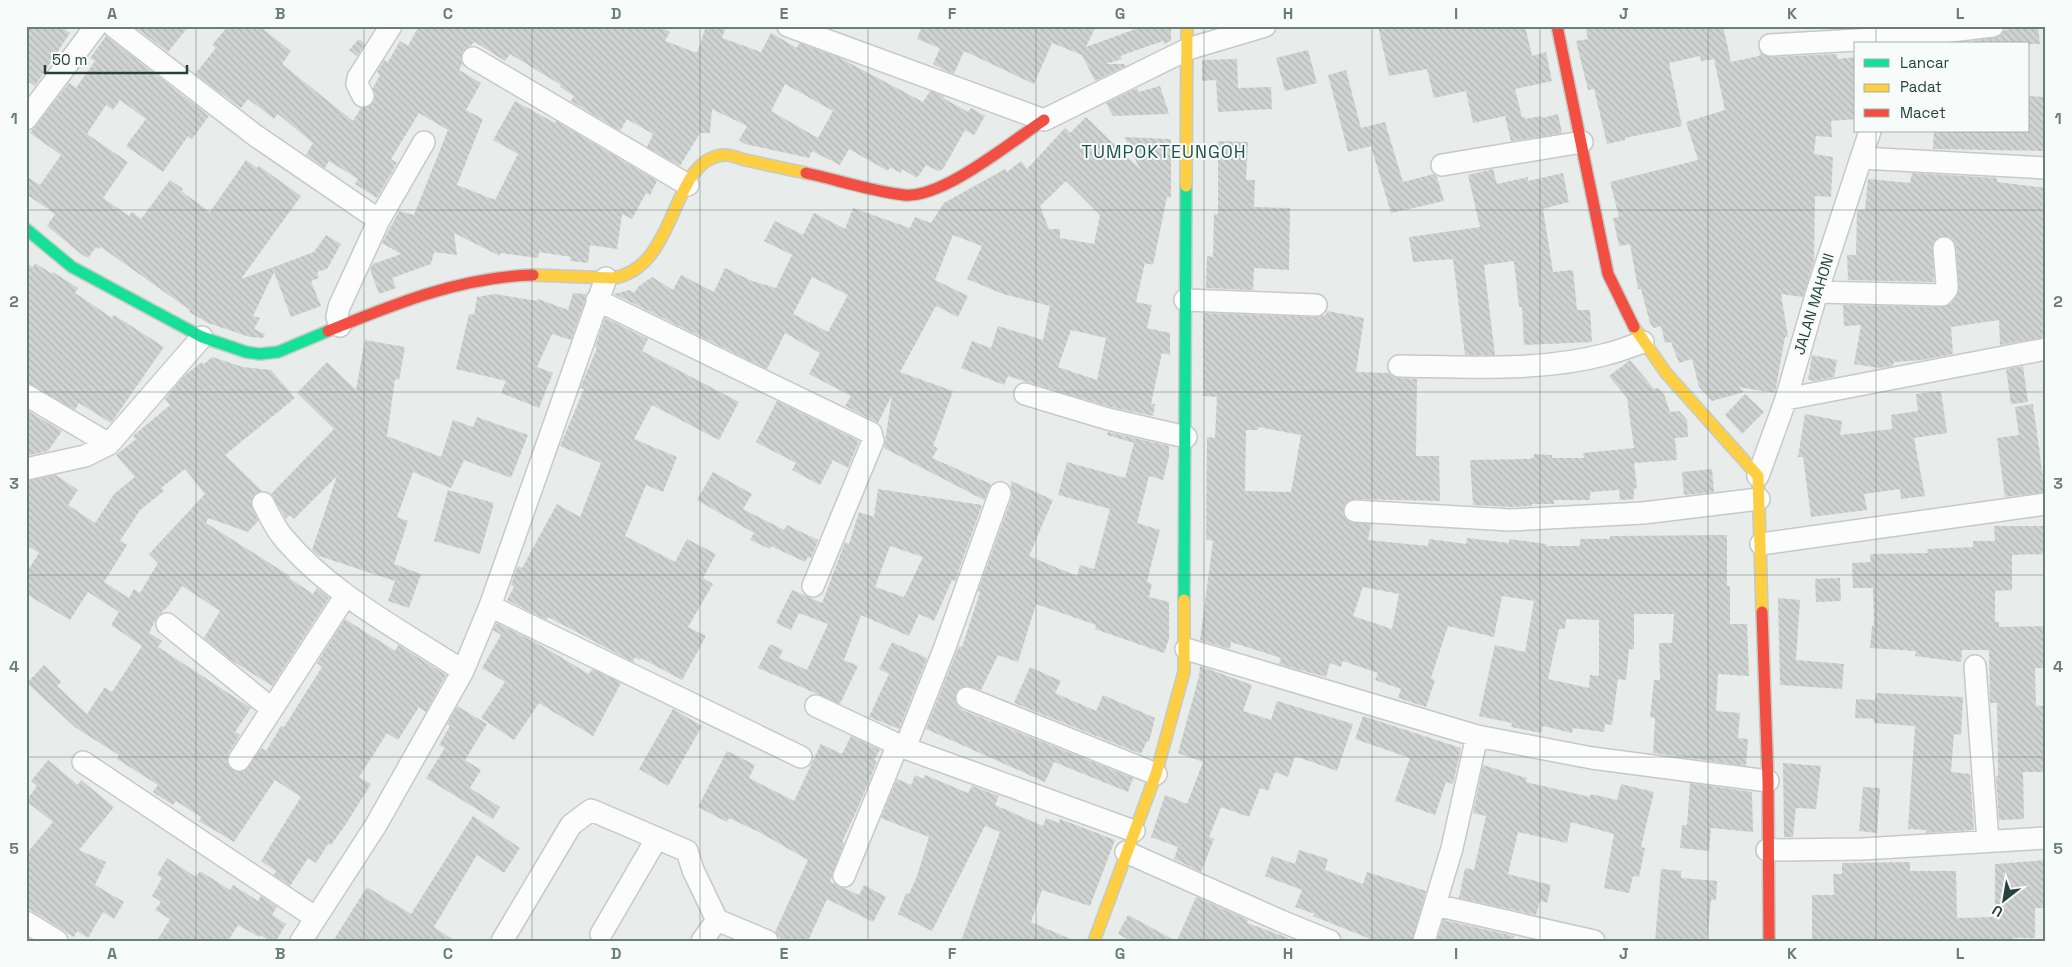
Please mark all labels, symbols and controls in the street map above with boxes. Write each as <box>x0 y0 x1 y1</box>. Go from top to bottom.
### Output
text: A <box>107 3 117 24</box>
text: B <box>275 3 285 24</box>
text: C <box>443 3 453 24</box>
text: D <box>611 3 621 24</box>
text: E <box>780 3 789 24</box>
text: F <box>948 3 957 24</box>
text: G <box>1115 3 1125 24</box>
text: H <box>1283 3 1293 24</box>
text: I <box>1454 3 1458 24</box>
text: J <box>1619 3 1629 24</box>
text: K <box>1787 3 1797 24</box>
text: L <box>1956 3 1965 24</box>
scale bar <box>45 42 188 74</box>
legend <box>1854 42 2030 132</box>
text: 50 m <box>52 50 87 69</box>
text: Lancar <box>1900 53 1950 72</box>
text: Padat <box>1900 77 1942 96</box>
text: Macet <box>1900 103 1946 122</box>
text: 1 <box>10 108 18 129</box>
text: 1 <box>2054 108 2062 129</box>
district label: TUMPOKTEUNGOH <box>1081 140 1247 163</box>
street label: JALAN MAHONI <box>1789 251 1838 357</box>
text: 2 <box>9 291 19 312</box>
text: 2 <box>2053 291 2063 312</box>
text: 3 <box>9 473 19 494</box>
text: 3 <box>2053 473 2063 494</box>
text: 4 <box>9 656 19 677</box>
text: 4 <box>2053 656 2063 677</box>
text: 5 <box>9 838 19 859</box>
text: 5 <box>2053 838 2063 859</box>
north arrow <box>1980 874 2030 924</box>
text: U <box>1989 901 2006 921</box>
text: A <box>107 943 117 964</box>
text: B <box>275 943 285 964</box>
text: C <box>443 943 453 964</box>
text: D <box>611 943 621 964</box>
text: E <box>780 943 789 964</box>
text: F <box>948 943 957 964</box>
text: G <box>1115 943 1125 964</box>
text: H <box>1283 943 1293 964</box>
text: I <box>1454 943 1458 964</box>
text: J <box>1619 943 1629 964</box>
text: K <box>1787 943 1797 964</box>
text: L <box>1956 943 1965 964</box>

